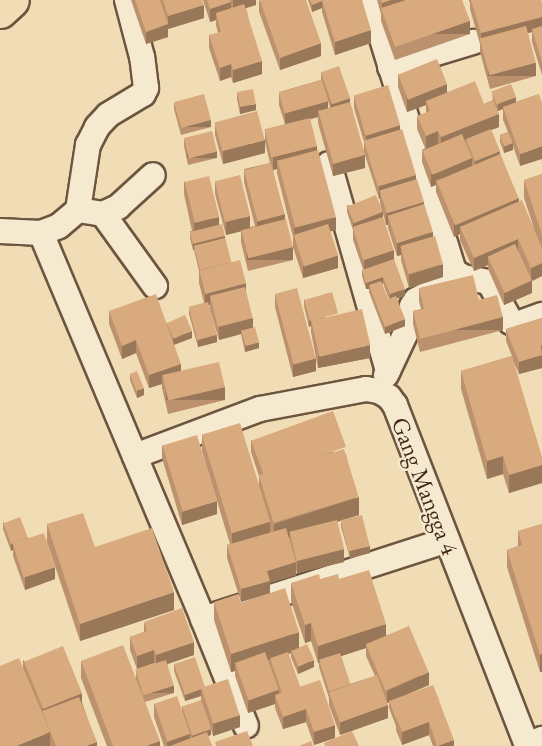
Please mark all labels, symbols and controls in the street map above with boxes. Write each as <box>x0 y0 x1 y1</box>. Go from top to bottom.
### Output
street label: Gang Mangga 4 <box>386 413 464 559</box>

